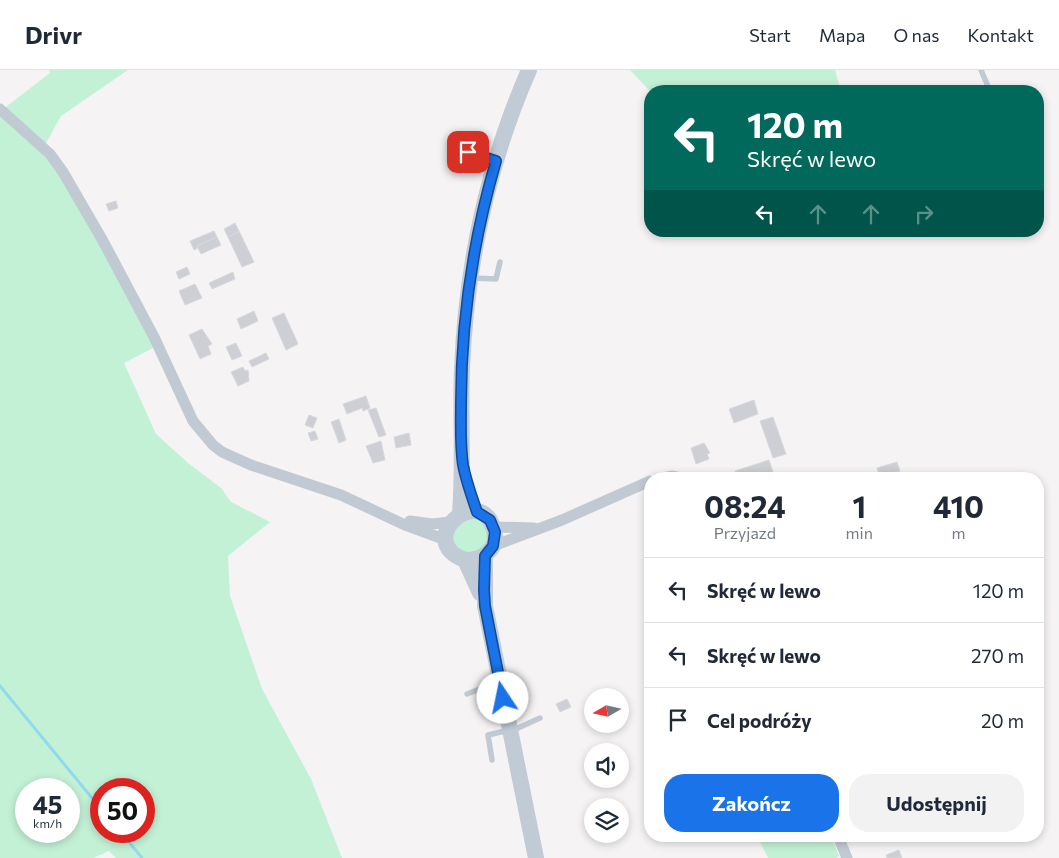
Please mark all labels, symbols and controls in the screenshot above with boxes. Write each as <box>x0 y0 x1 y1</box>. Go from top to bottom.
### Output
text: Drivr <box>25 20 82 49</box>
text: Start <box>749 24 791 46</box>
text: Mapa <box>819 24 865 46</box>
text: O nas <box>893 24 940 46</box>
text: Kontakt <box>968 24 1034 46</box>
text: 120 m <box>747 102 843 145</box>
icon: left <box>664 105 729 170</box>
pin <box>447 131 489 173</box>
icon: arrive <box>454 138 482 166</box>
text: Skręć w lewo <box>747 145 876 172</box>
icon: left <box>751 200 779 228</box>
icon: ahead <box>804 200 832 228</box>
icon: ahead <box>857 200 885 228</box>
icon: right <box>910 200 938 228</box>
text: 08:24 <box>704 487 786 524</box>
text: 1 <box>852 487 866 524</box>
text: 410 <box>933 487 984 524</box>
text: Przyjazd <box>714 523 776 542</box>
text: min <box>846 523 873 542</box>
text: m <box>951 523 965 542</box>
icon: left <box>664 576 692 604</box>
text: Skręć w lewo <box>707 579 821 602</box>
text: 120 m <box>973 579 1024 602</box>
icon: left <box>664 641 692 669</box>
text: Skręć w lewo <box>707 644 821 667</box>
text: 270 m <box>971 644 1024 667</box>
position arrow <box>476 671 528 723</box>
north arrow <box>584 688 629 732</box>
map controls <box>584 688 629 843</box>
icon: arrive <box>664 706 692 734</box>
text: Cel podróży <box>707 709 812 732</box>
text: 20 m <box>981 709 1024 732</box>
button: sound <box>584 743 629 788</box>
button: Zakończ <box>664 774 839 832</box>
button: Udostępnij <box>849 774 1024 832</box>
speed limit sign: 50 <box>90 778 155 843</box>
text: 45 <box>33 789 62 819</box>
button: layers <box>584 798 629 843</box>
text: km/h <box>33 816 62 830</box>

